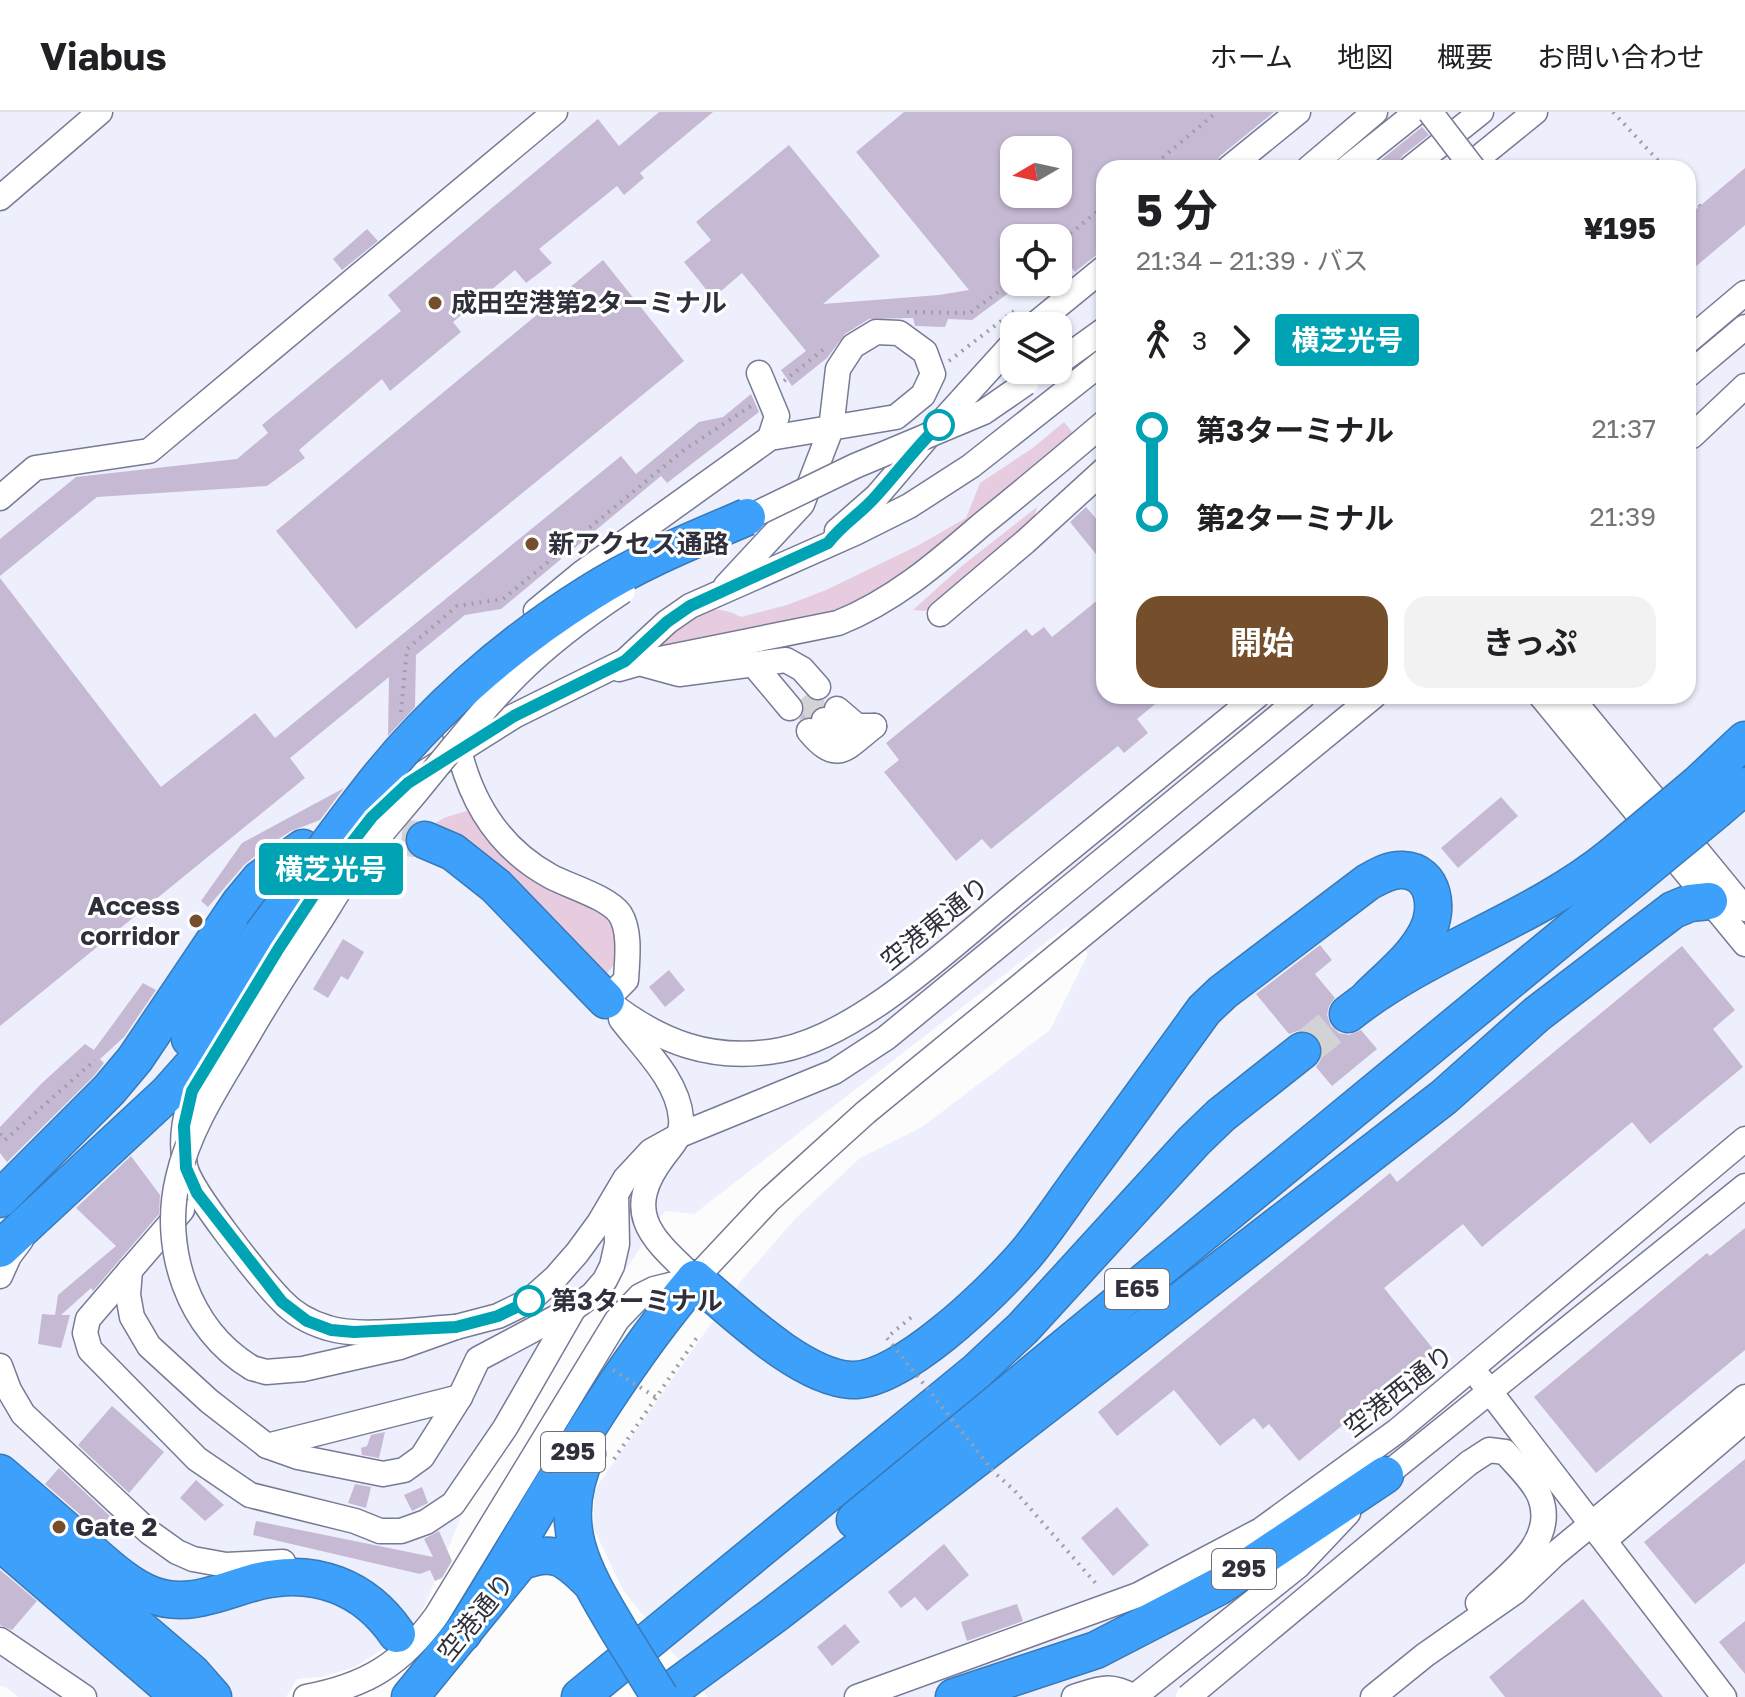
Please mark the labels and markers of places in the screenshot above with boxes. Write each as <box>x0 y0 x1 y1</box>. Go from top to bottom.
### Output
place label: 成田空港第2ターミナル <box>451 287 727 318</box>
marker: 成田空港第2ターミナル <box>426 294 444 312</box>
unlabelled marker <box>924 410 954 440</box>
place label: 新アクセス通路 <box>548 528 729 559</box>
marker: 新アクセス通路 <box>523 535 541 553</box>
place label: Access corridor <box>80 890 180 951</box>
marker: Access corridor <box>187 912 205 930</box>
place label: 第3ターミナル <box>551 1285 723 1316</box>
marker: 第3ターミナル <box>514 1286 544 1316</box>
place label: Gate 2 <box>75 1511 157 1542</box>
marker: Gate 2 <box>50 1518 68 1536</box>

